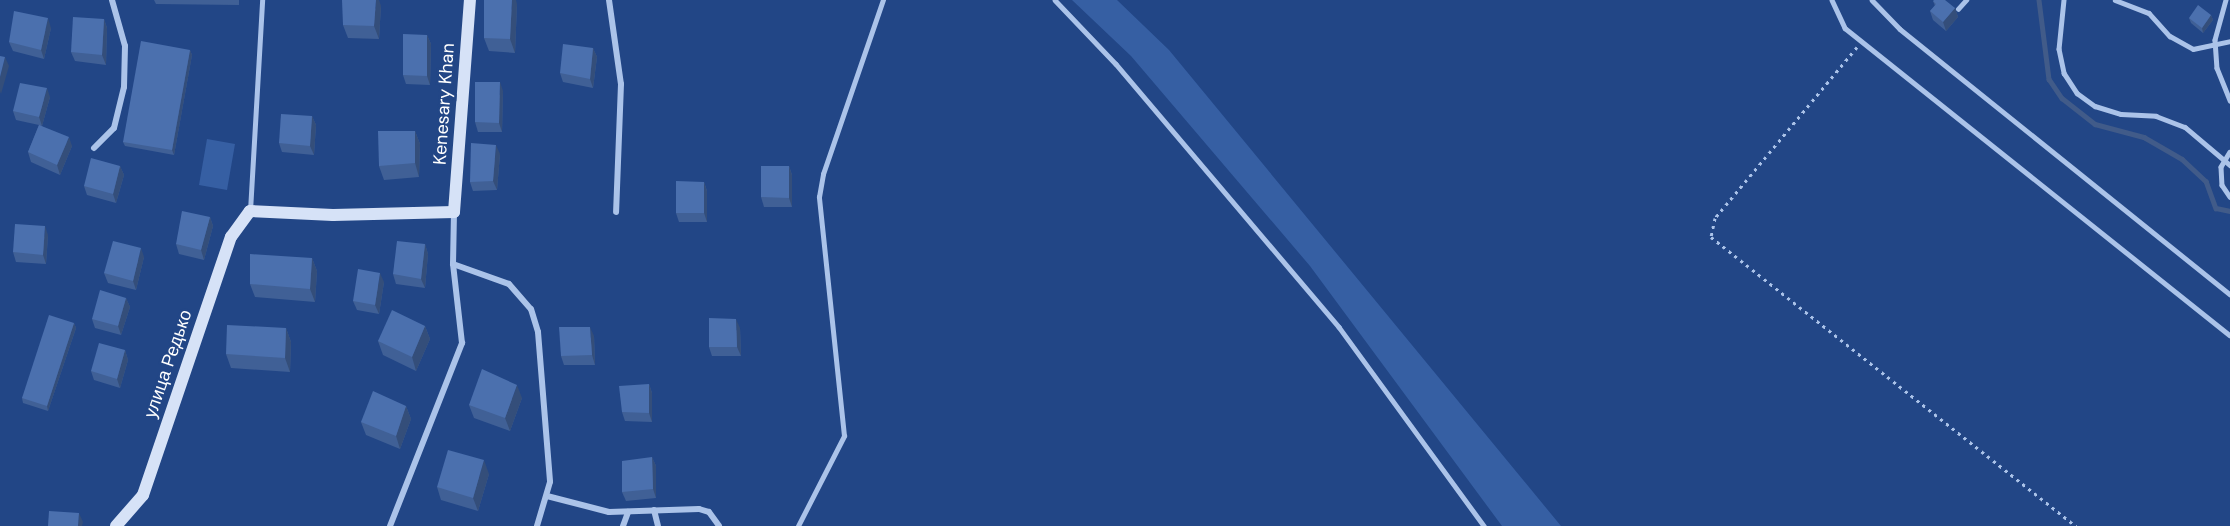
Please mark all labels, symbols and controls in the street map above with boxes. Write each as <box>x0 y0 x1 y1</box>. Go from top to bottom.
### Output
street label: Kenesary Khan <box>429 42 459 166</box>
street label: улица Редько <box>139 307 197 421</box>

